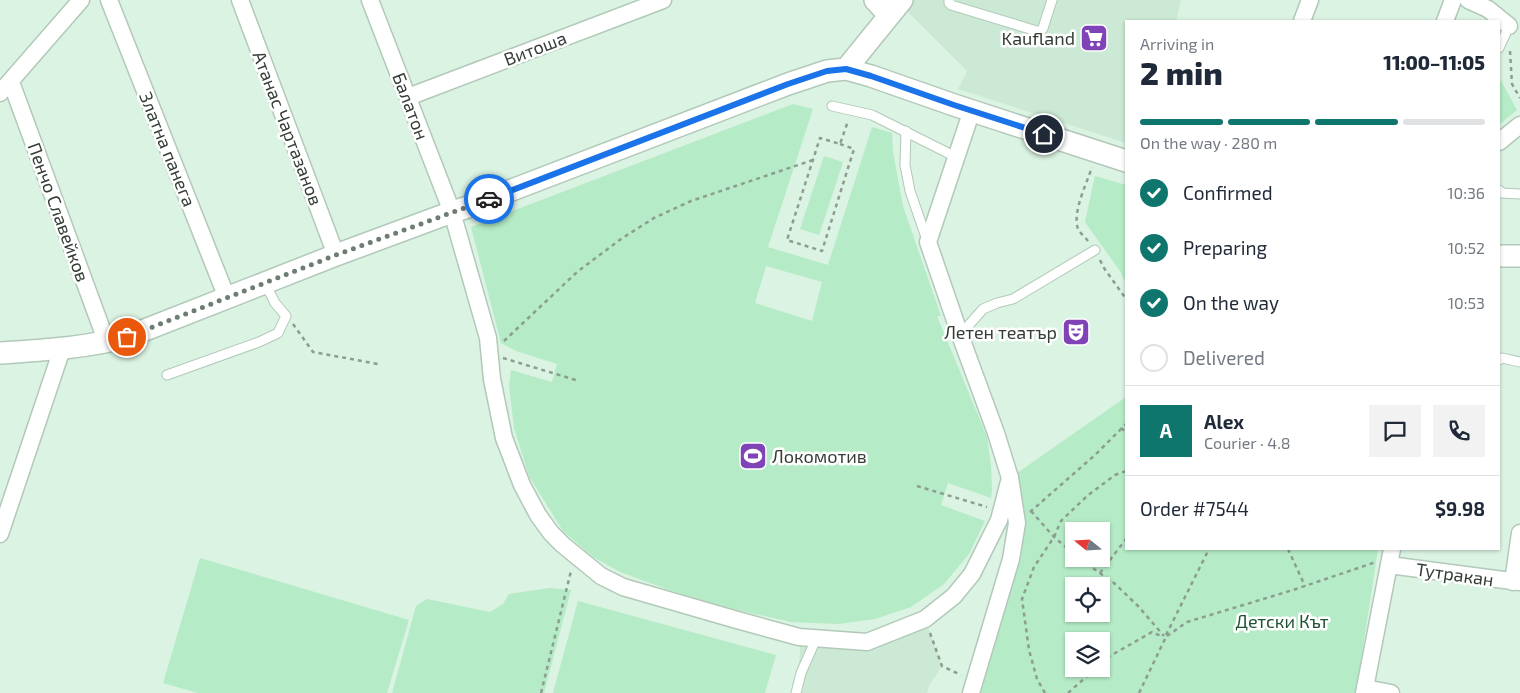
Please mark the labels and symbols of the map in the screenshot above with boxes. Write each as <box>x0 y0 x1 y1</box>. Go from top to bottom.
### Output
supermarket icon: Kaufland <box>1079 23 1109 53</box>
street label: Витоша <box>501 26 569 70</box>
place label: Kaufland <box>1002 27 1075 49</box>
street label: Атанас Чартазанов <box>248 48 328 208</box>
street label: Балатон <box>388 69 434 143</box>
street label: Златна панега <box>135 88 201 210</box>
pin <box>1023 113 1065 155</box>
street label: Пенчо Славейков <box>24 139 94 285</box>
courier <box>464 174 514 224</box>
pin <box>106 316 148 358</box>
theatre icon: Летен театър <box>1061 317 1091 347</box>
place label: Летен театър <box>944 321 1057 343</box>
sports icon: Локомотив <box>738 441 768 471</box>
place label: Локомотив <box>772 445 867 467</box>
north arrow <box>1065 522 1110 568</box>
street label: Тутракан <box>1415 558 1495 590</box>
park label: Детски Кът <box>1235 610 1329 632</box>

